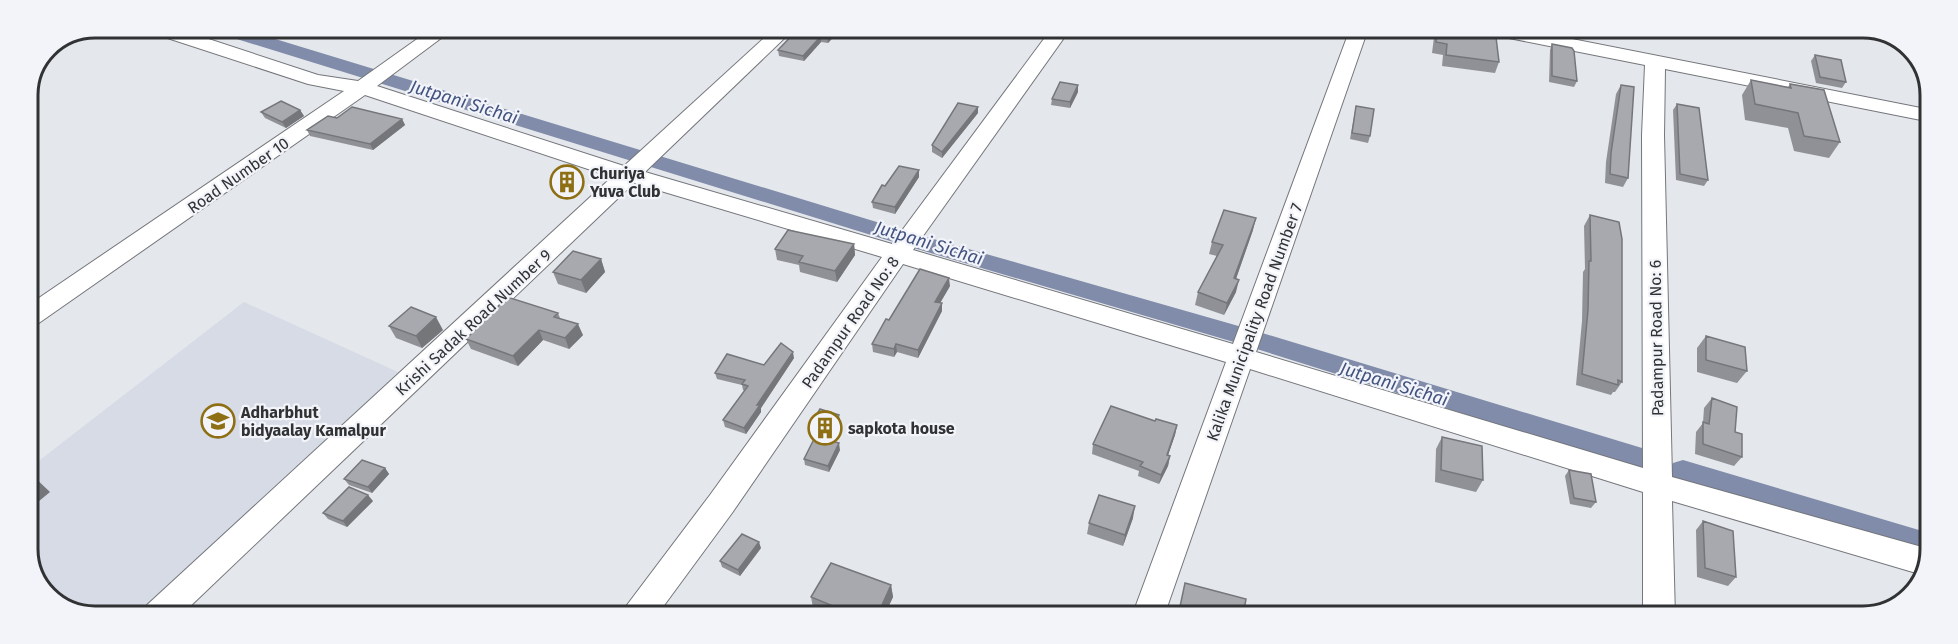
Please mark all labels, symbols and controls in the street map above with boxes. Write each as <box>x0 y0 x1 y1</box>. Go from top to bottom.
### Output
water label: Jutpani Sichai <box>406 75 521 129</box>
street label: Road Number 10 <box>184 133 293 217</box>
building icon: Churiya Yuva Club <box>549 164 585 200</box>
place label: Churiya Yuva Club <box>589 164 661 201</box>
street label: Kalika Municipality Road Number 7 <box>1203 201 1306 444</box>
water label: Jutpani Sichai <box>871 216 986 270</box>
street label: Krishi Sadak Road Number 9 <box>392 245 555 400</box>
street label: Padampur Road No: 8 <box>798 253 903 392</box>
street label: Padampur Road No: 6 <box>1646 260 1667 416</box>
water label: Jutpani Sichai <box>1336 357 1451 411</box>
school or university icon: Adharbhut bidyaalay Kamalpur <box>200 403 236 439</box>
place label: Adharbhut bidyaalay Kamalpur <box>240 403 387 440</box>
building icon: sapkota house <box>807 410 843 446</box>
place label: sapkota house <box>848 419 955 438</box>

